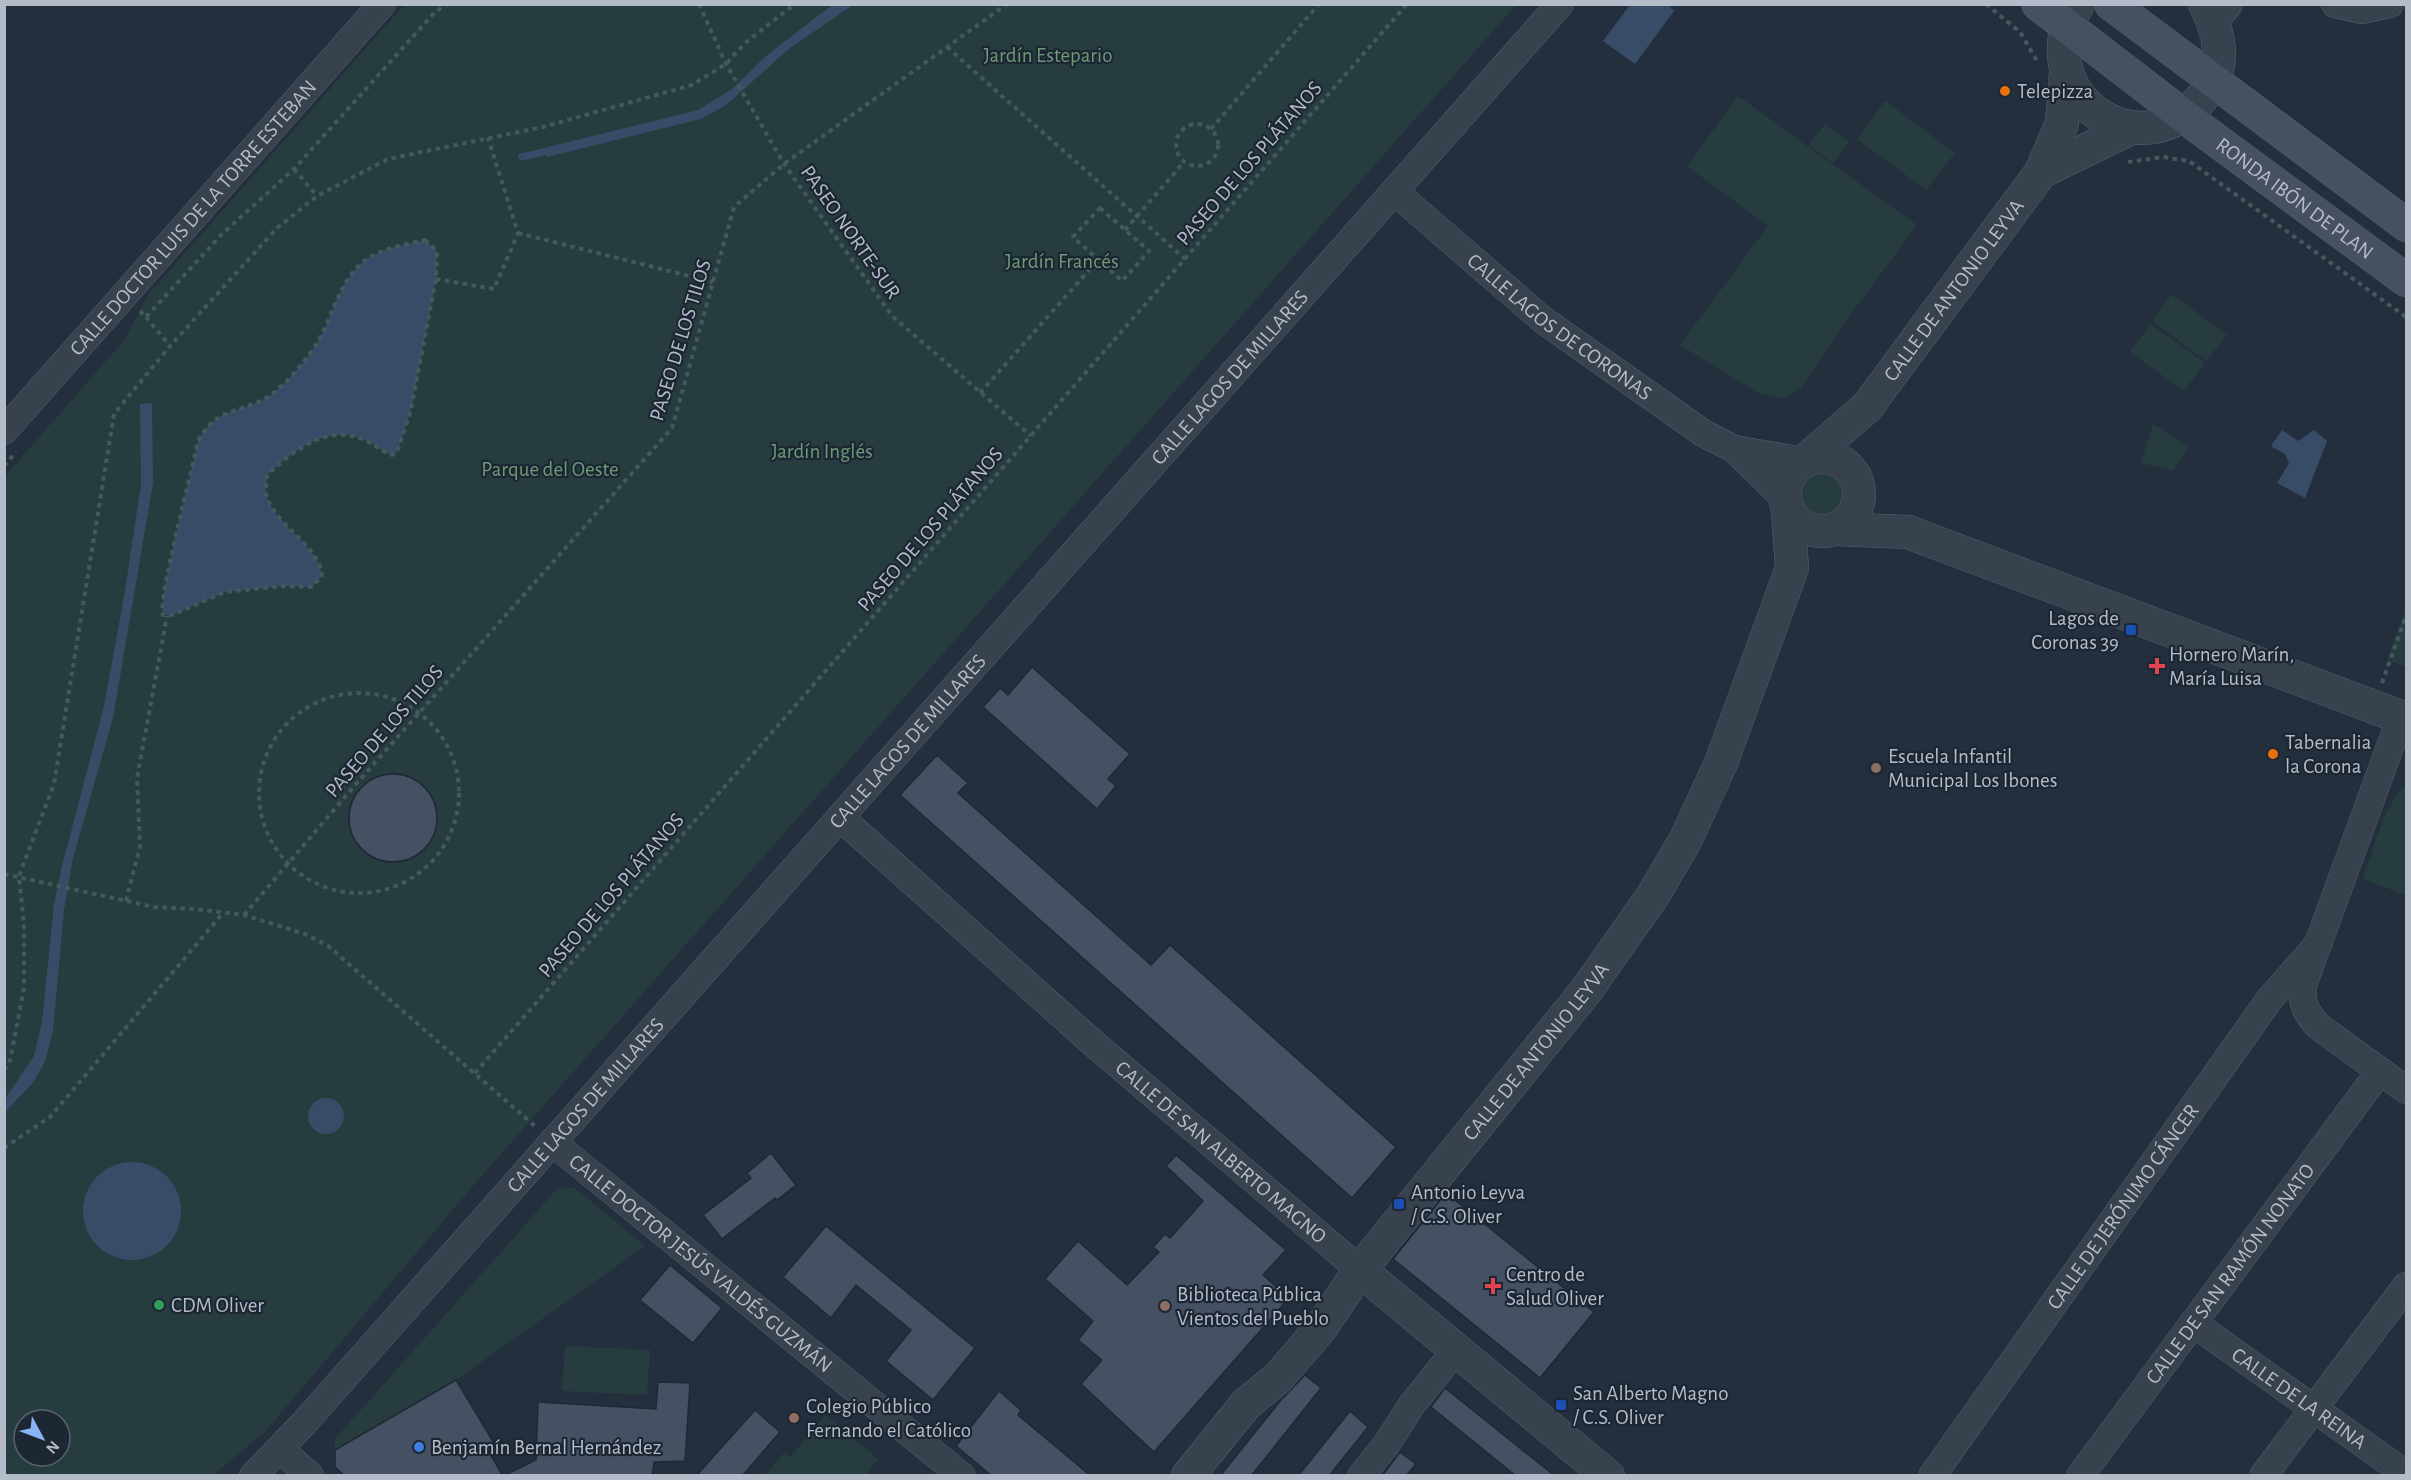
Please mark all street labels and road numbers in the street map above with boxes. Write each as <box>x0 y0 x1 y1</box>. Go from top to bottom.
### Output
street label: CALLE DOCTOR LUIS DE LA TORRE ESTEBAN <box>66 76 320 360</box>
street label: PASEO DE LOS PLÁTANOS <box>1171 76 1326 249</box>
street label: RONDA IBÓN DE PLAN <box>2212 134 2377 263</box>
street label: PASEO NORTE-SUR <box>797 162 904 303</box>
street label: CALLE DE ANTONIO LEYVA <box>1880 196 2028 385</box>
street label: CALLE LAGOS DE CORONAS <box>1463 250 1656 404</box>
street label: PASEO DE LOS TILOS <box>646 257 715 423</box>
street label: CALLE LAGOS DE MILLARES <box>1148 286 1312 469</box>
street label: PASEO DE LOS PLÁTANOS <box>852 442 1007 615</box>
street label: CALLE LAGOS DE MILLARES <box>825 650 990 833</box>
street label: PASEO DE LOS TILOS <box>321 661 447 801</box>
street label: PASEO DE LOS PLÁTANOS <box>533 808 688 981</box>
street label: CALLE DE ANTONIO LEYVA <box>1459 959 1613 1144</box>
street label: CALLE LAGOS DE MILLARES <box>503 1014 668 1197</box>
street label: CALLE DE SAN ALBERTO MAGNO <box>1112 1057 1330 1247</box>
street label: CALLE DE JERÓNIMO CÁNCER <box>2043 1101 2203 1313</box>
street label: CALLE DOCTOR JESÚS VALDÉS GUZMÁN <box>565 1151 836 1377</box>
street label: CALLE DE SAN RAMÓN NONATO <box>2142 1160 2319 1388</box>
street label: CALLE DE LA REINA <box>2228 1344 2370 1453</box>

